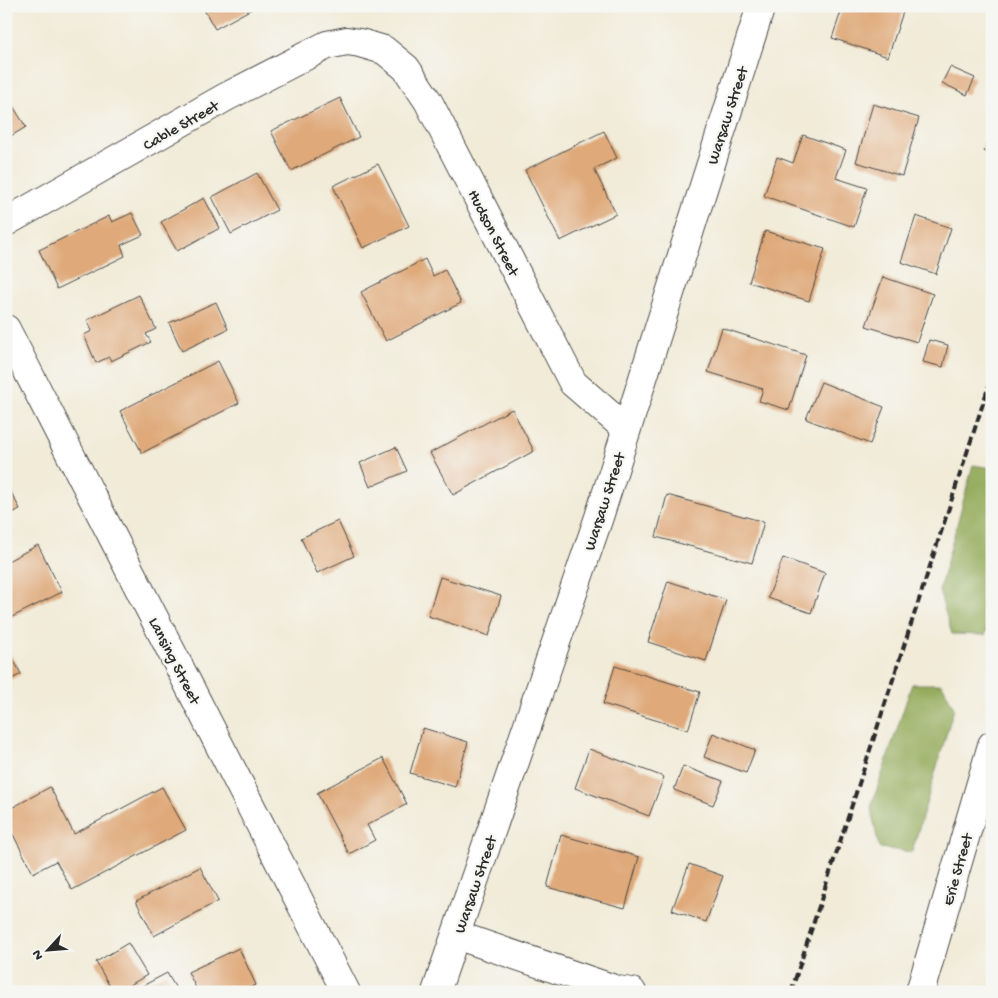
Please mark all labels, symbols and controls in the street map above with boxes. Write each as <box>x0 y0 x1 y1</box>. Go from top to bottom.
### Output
street label: Warsaw Street <box>705 63 755 167</box>
street label: Cable Street <box>141 97 224 156</box>
street label: Hudson Street <box>462 187 522 281</box>
street label: Warsaw Street <box>582 449 632 553</box>
street label: Lansing Street <box>143 615 204 709</box>
street label: Erie Street <box>940 830 979 908</box>
street label: Warsaw Street <box>452 833 503 936</box>
north arrow <box>22 926 72 976</box>
text: N <box>29 947 48 962</box>

